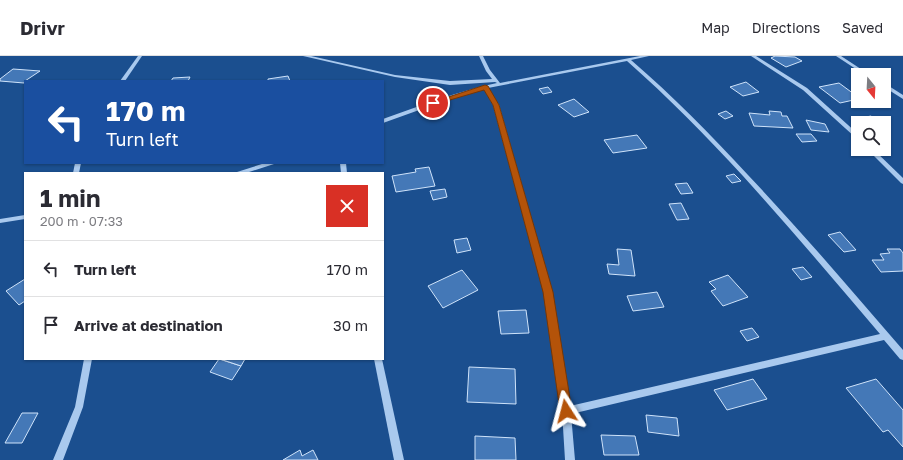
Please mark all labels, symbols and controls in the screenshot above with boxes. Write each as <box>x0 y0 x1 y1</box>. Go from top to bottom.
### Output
text: Drivr <box>20 16 65 39</box>
text: Map <box>701 19 730 36</box>
text: Directions <box>752 19 820 36</box>
text: Saved <box>842 19 883 36</box>
north arrow <box>851 68 891 108</box>
map controls <box>851 68 891 156</box>
pin <box>416 86 450 120</box>
icon: arrive <box>422 92 444 114</box>
text: 170 m <box>106 94 185 127</box>
icon: left <box>40 96 92 148</box>
button: search <box>851 116 891 156</box>
text: Turn left <box>106 128 179 150</box>
text: 1 min <box>40 183 100 212</box>
button: close <box>326 185 368 227</box>
text: 200 m · 07:33 <box>40 213 123 229</box>
icon: left <box>40 258 62 280</box>
text: Turn left <box>74 260 136 278</box>
text: 170 m <box>326 260 368 278</box>
icon: arrive <box>40 314 62 336</box>
text: Arrive at destination <box>74 316 223 334</box>
text: 30 m <box>333 316 368 334</box>
position arrow <box>545 390 587 432</box>

